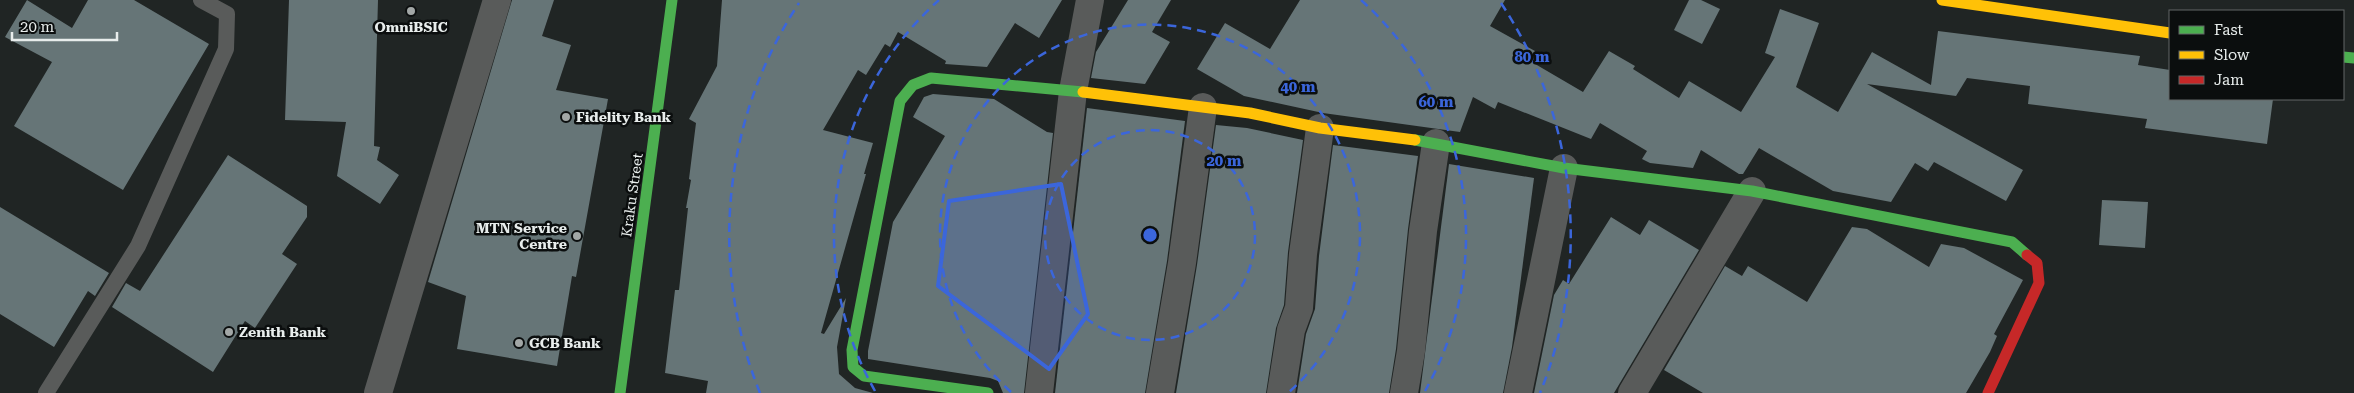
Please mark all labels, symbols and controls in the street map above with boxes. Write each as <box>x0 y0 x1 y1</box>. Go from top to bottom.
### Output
marker: OmniBSIC <box>405 5 417 17</box>
scale bar <box>12 10 118 42</box>
legend <box>2169 10 2344 100</box>
text: 20 m <box>20 18 55 36</box>
place label: OmniBSIC <box>374 19 448 35</box>
text: Fast <box>2214 21 2244 39</box>
text: Slow <box>2214 46 2250 64</box>
text: 80 m <box>1514 48 1550 66</box>
text: Jam <box>2214 71 2244 89</box>
text: 40 m <box>1280 78 1316 96</box>
text: 60 m <box>1418 93 1454 111</box>
place label: Fidelity Bank <box>576 109 672 125</box>
marker: Fidelity Bank <box>560 111 572 123</box>
street label: Kraku Street <box>618 152 646 238</box>
text: 20 m <box>1206 152 1242 170</box>
place label: MTN Service Centre <box>476 220 567 252</box>
centre of rings <box>1141 226 1159 244</box>
marker: MTN Service Centre <box>571 230 583 242</box>
place label: Zenith Bank <box>239 324 326 340</box>
marker: Zenith Bank <box>223 326 235 338</box>
place label: GCB Bank <box>529 335 601 351</box>
marker: GCB Bank <box>513 337 525 349</box>

